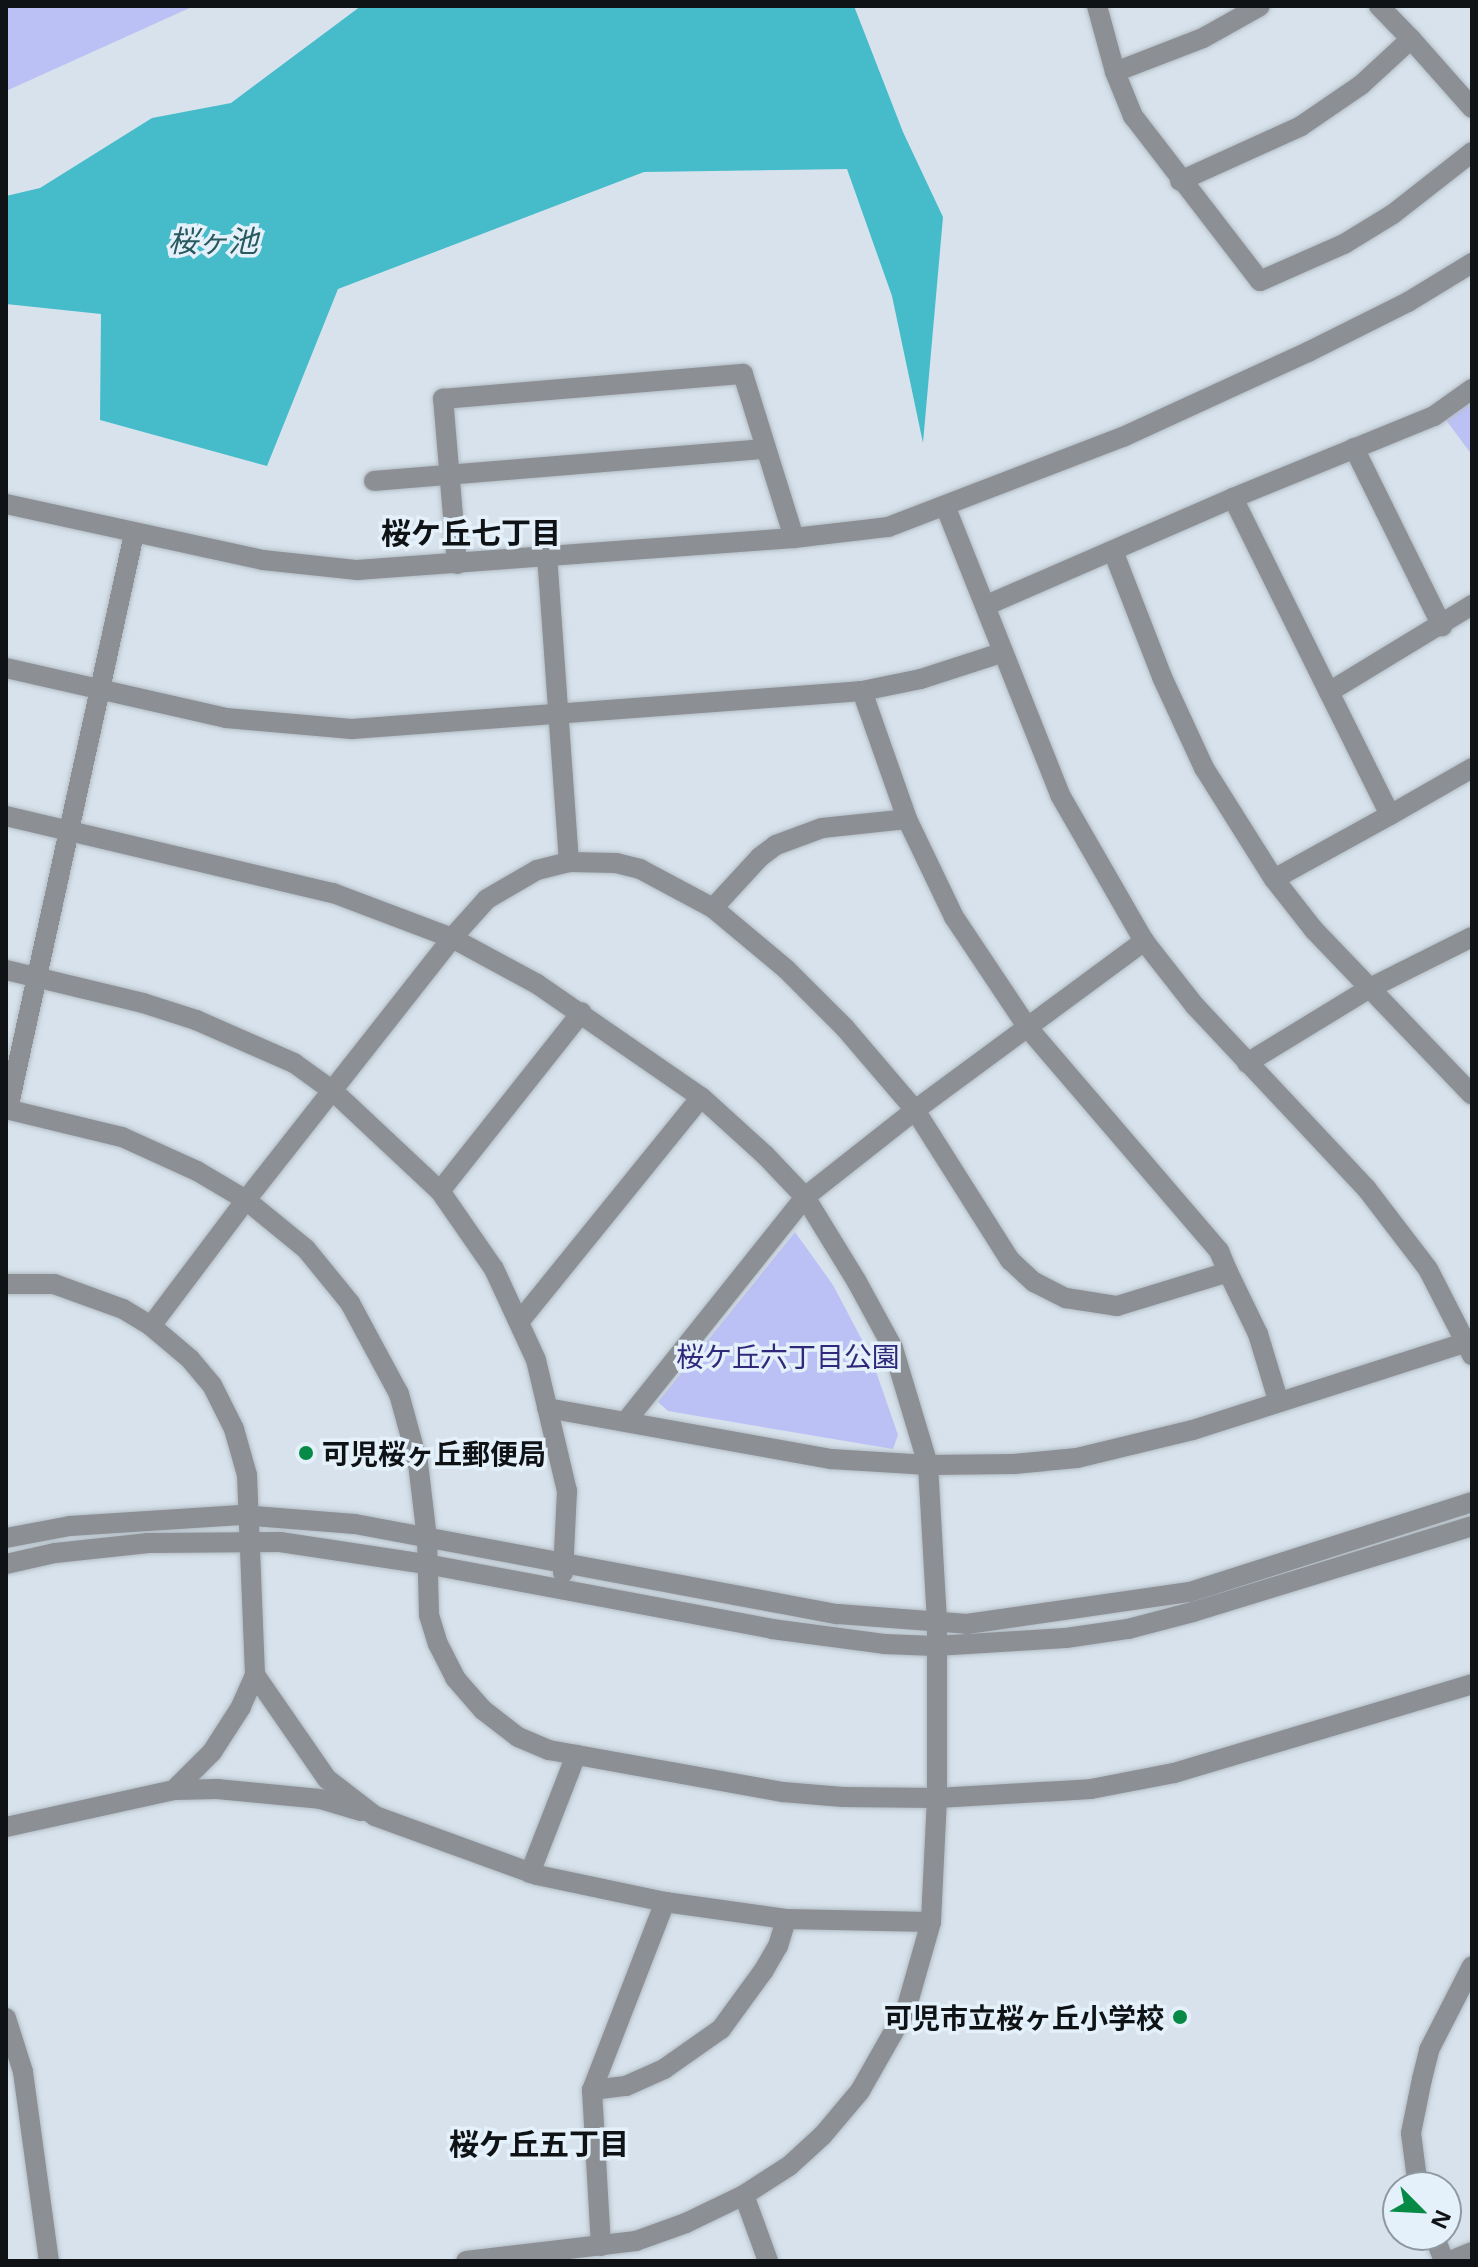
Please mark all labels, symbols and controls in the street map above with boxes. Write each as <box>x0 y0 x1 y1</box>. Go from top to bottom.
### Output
water label: 桜ヶ池 <box>168 223 258 259</box>
district label: 桜ケ丘七丁目 <box>381 515 561 551</box>
park label: 桜ケ丘六丁目公園 <box>676 1339 900 1373</box>
place label: 可児桜ヶ丘郵便局 <box>322 1436 546 1470</box>
marker: 可児桜ヶ丘郵便局 <box>297 1444 315 1462</box>
place label: 可児市立桜ヶ丘小学校 <box>884 2000 1164 2034</box>
marker: 可児市立桜ヶ丘小学校 <box>1171 2008 1189 2026</box>
district label: 桜ケ丘五丁目 <box>449 2126 629 2162</box>
north arrow <box>1382 2171 1462 2251</box>
text: N <box>1425 2206 1459 2234</box>

